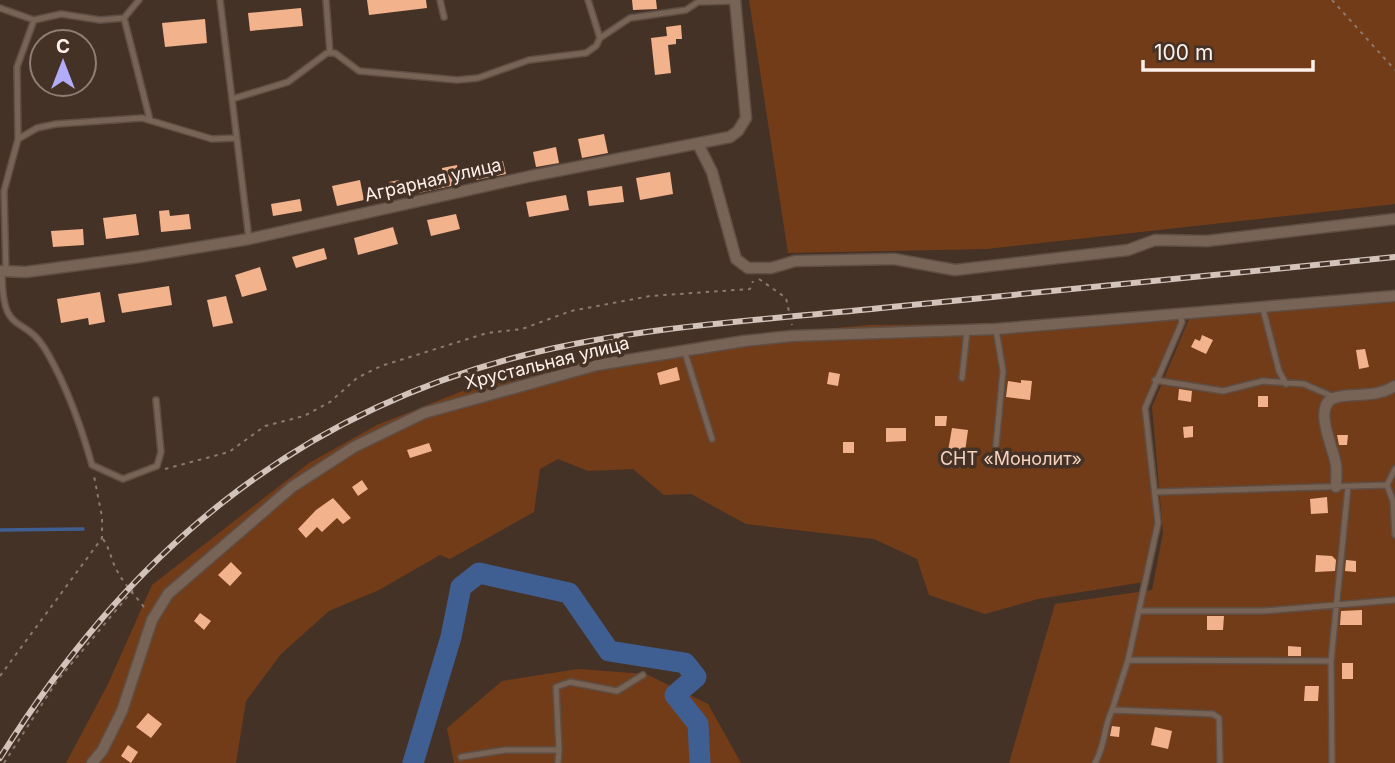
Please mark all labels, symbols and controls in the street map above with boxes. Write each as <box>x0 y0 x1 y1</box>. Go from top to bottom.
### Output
north arrow <box>28 28 98 98</box>
scale bar <box>1143 28 1313 72</box>
text: С <box>56 35 70 58</box>
text: 100 m <box>1154 40 1213 65</box>
street label: Аграрная улица <box>362 154 503 205</box>
street label: Хрустальная улица <box>462 332 631 393</box>
park label: СНТ «Монолит» <box>940 448 1082 469</box>

